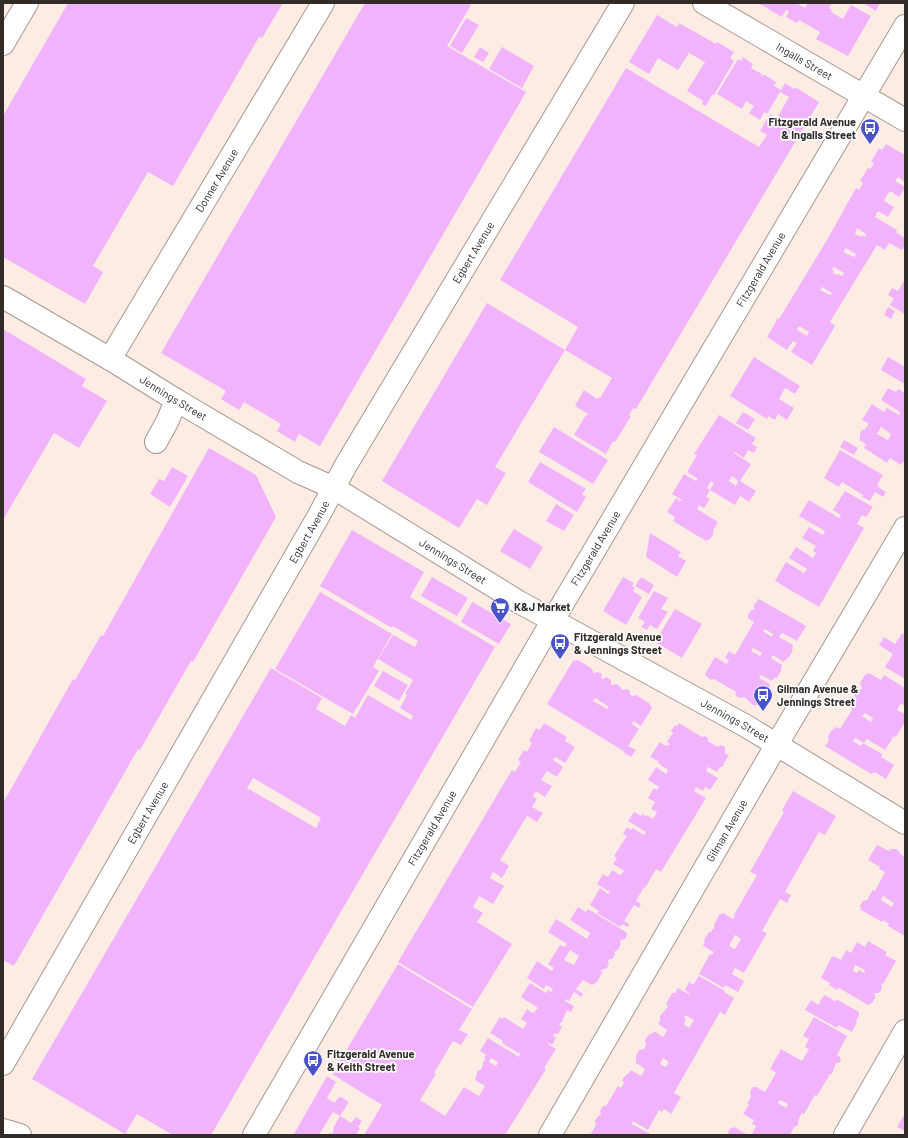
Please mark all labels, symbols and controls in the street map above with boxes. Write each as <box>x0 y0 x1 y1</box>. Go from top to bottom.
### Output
street label: Ingalls Street <box>774 39 835 82</box>
place label: Fitzgerald Avenue & Ingalls Street <box>768 115 856 141</box>
bus stop icon: Fitzgerald Avenue & Ingalls Street <box>859 117 881 145</box>
street label: Donner Avenue <box>192 146 240 214</box>
street label: Egbert Avenue <box>449 219 497 286</box>
street label: Fitzgerald Avenue <box>733 229 788 309</box>
street label: Jennings Street <box>138 372 210 423</box>
street label: Egbert Avenue <box>286 498 332 565</box>
street label: Fitzgerald Avenue <box>568 508 623 588</box>
street label: Jennings Street <box>417 535 489 586</box>
supermarket icon: K&J Market <box>489 596 511 624</box>
place label: K&J Market <box>514 600 571 613</box>
place label: Fitzgerald Avenue & Jennings Street <box>574 630 662 656</box>
bus stop icon: Fitzgerald Avenue & Jennings Street <box>549 632 571 660</box>
place label: Gilman Avenue & Jennings Street <box>777 682 859 708</box>
bus stop icon: Gilman Avenue & Jennings Street <box>752 684 774 712</box>
street label: Jennings Street <box>699 696 772 745</box>
street label: Egbert Avenue <box>124 779 170 846</box>
street label: Fitzgerald Avenue <box>405 787 459 868</box>
street label: Gilman Avenue <box>703 797 750 864</box>
place label: Fitzgerald Avenue & Keith Street <box>327 1047 415 1073</box>
bus stop icon: Fitzgerald Avenue & Keith Street <box>302 1049 324 1077</box>

